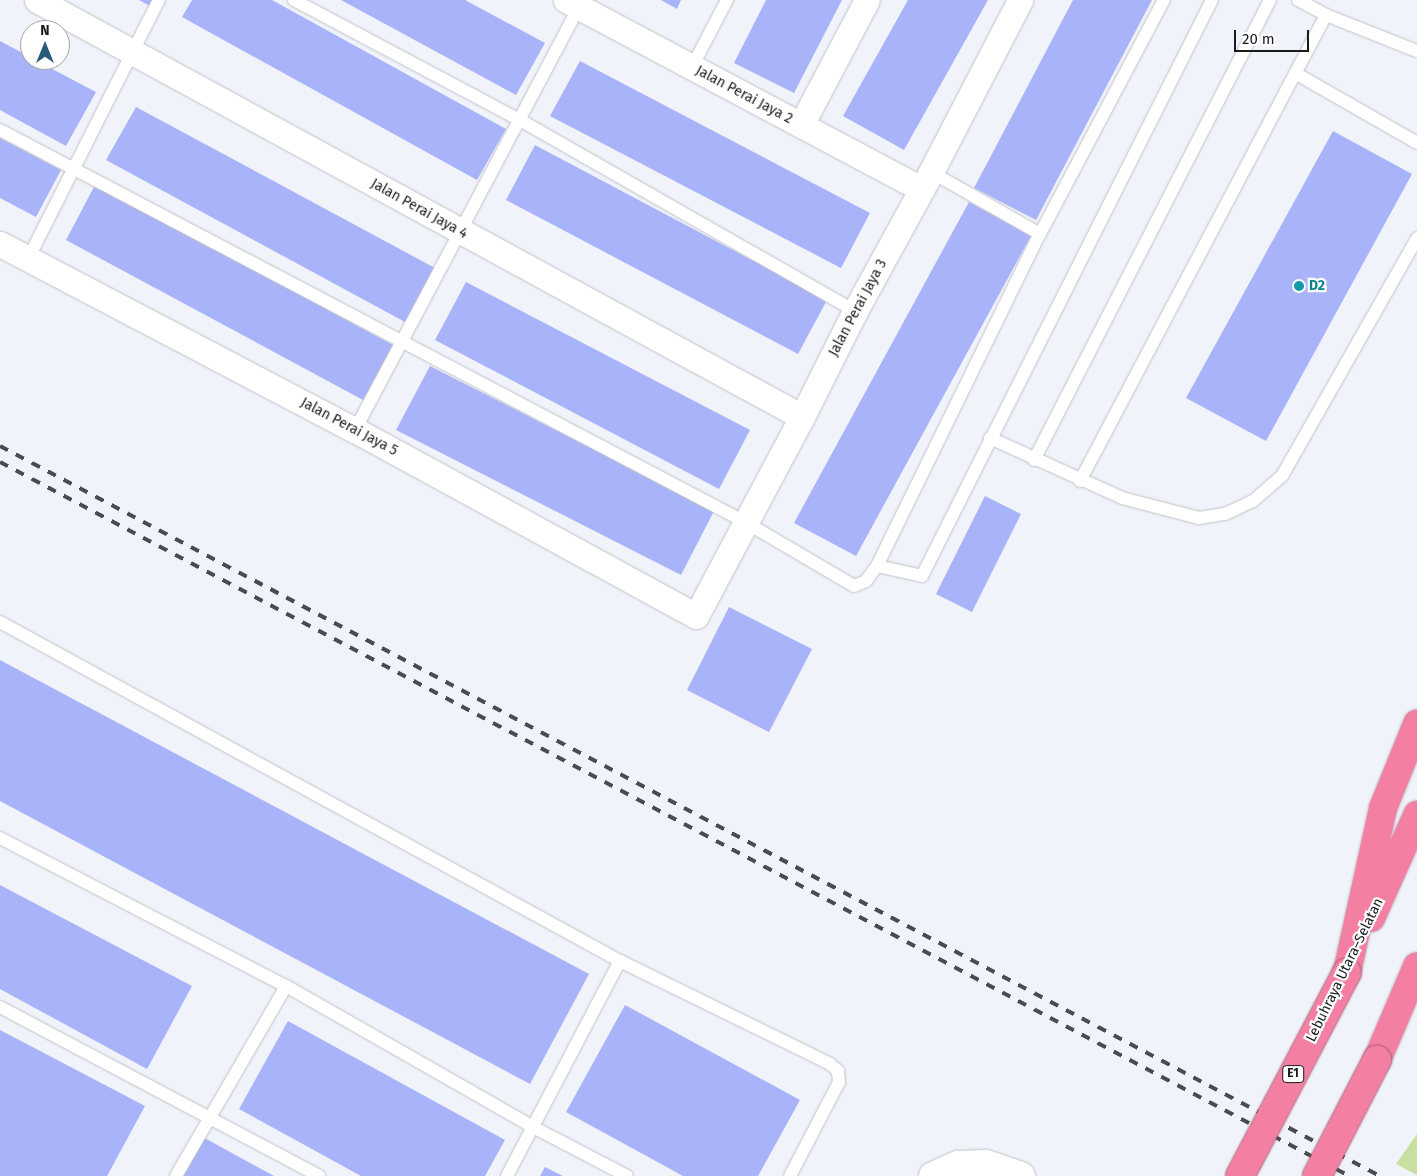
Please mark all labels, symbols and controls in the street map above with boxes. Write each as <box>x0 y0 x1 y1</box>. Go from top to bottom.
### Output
north arrow <box>20 20 70 70</box>
scale bar <box>1237 20 1312 52</box>
text: N <box>40 22 50 39</box>
text: 20 m <box>1242 30 1275 48</box>
street label: Jalan Perai Jaya 2 <box>693 62 795 128</box>
street label: Jalan Perai Jaya 4 <box>368 175 470 243</box>
street label: Jalan Perai Jaya 3 <box>825 257 891 359</box>
place label: D2 <box>1309 278 1325 294</box>
marker: D2 <box>1293 280 1305 292</box>
street label: Jalan Perai Jaya 5 <box>298 394 400 460</box>
street label: Lebuhraya Utara–Selatan <box>1303 895 1387 1045</box>
road number: E1 <box>1282 1064 1304 1084</box>

